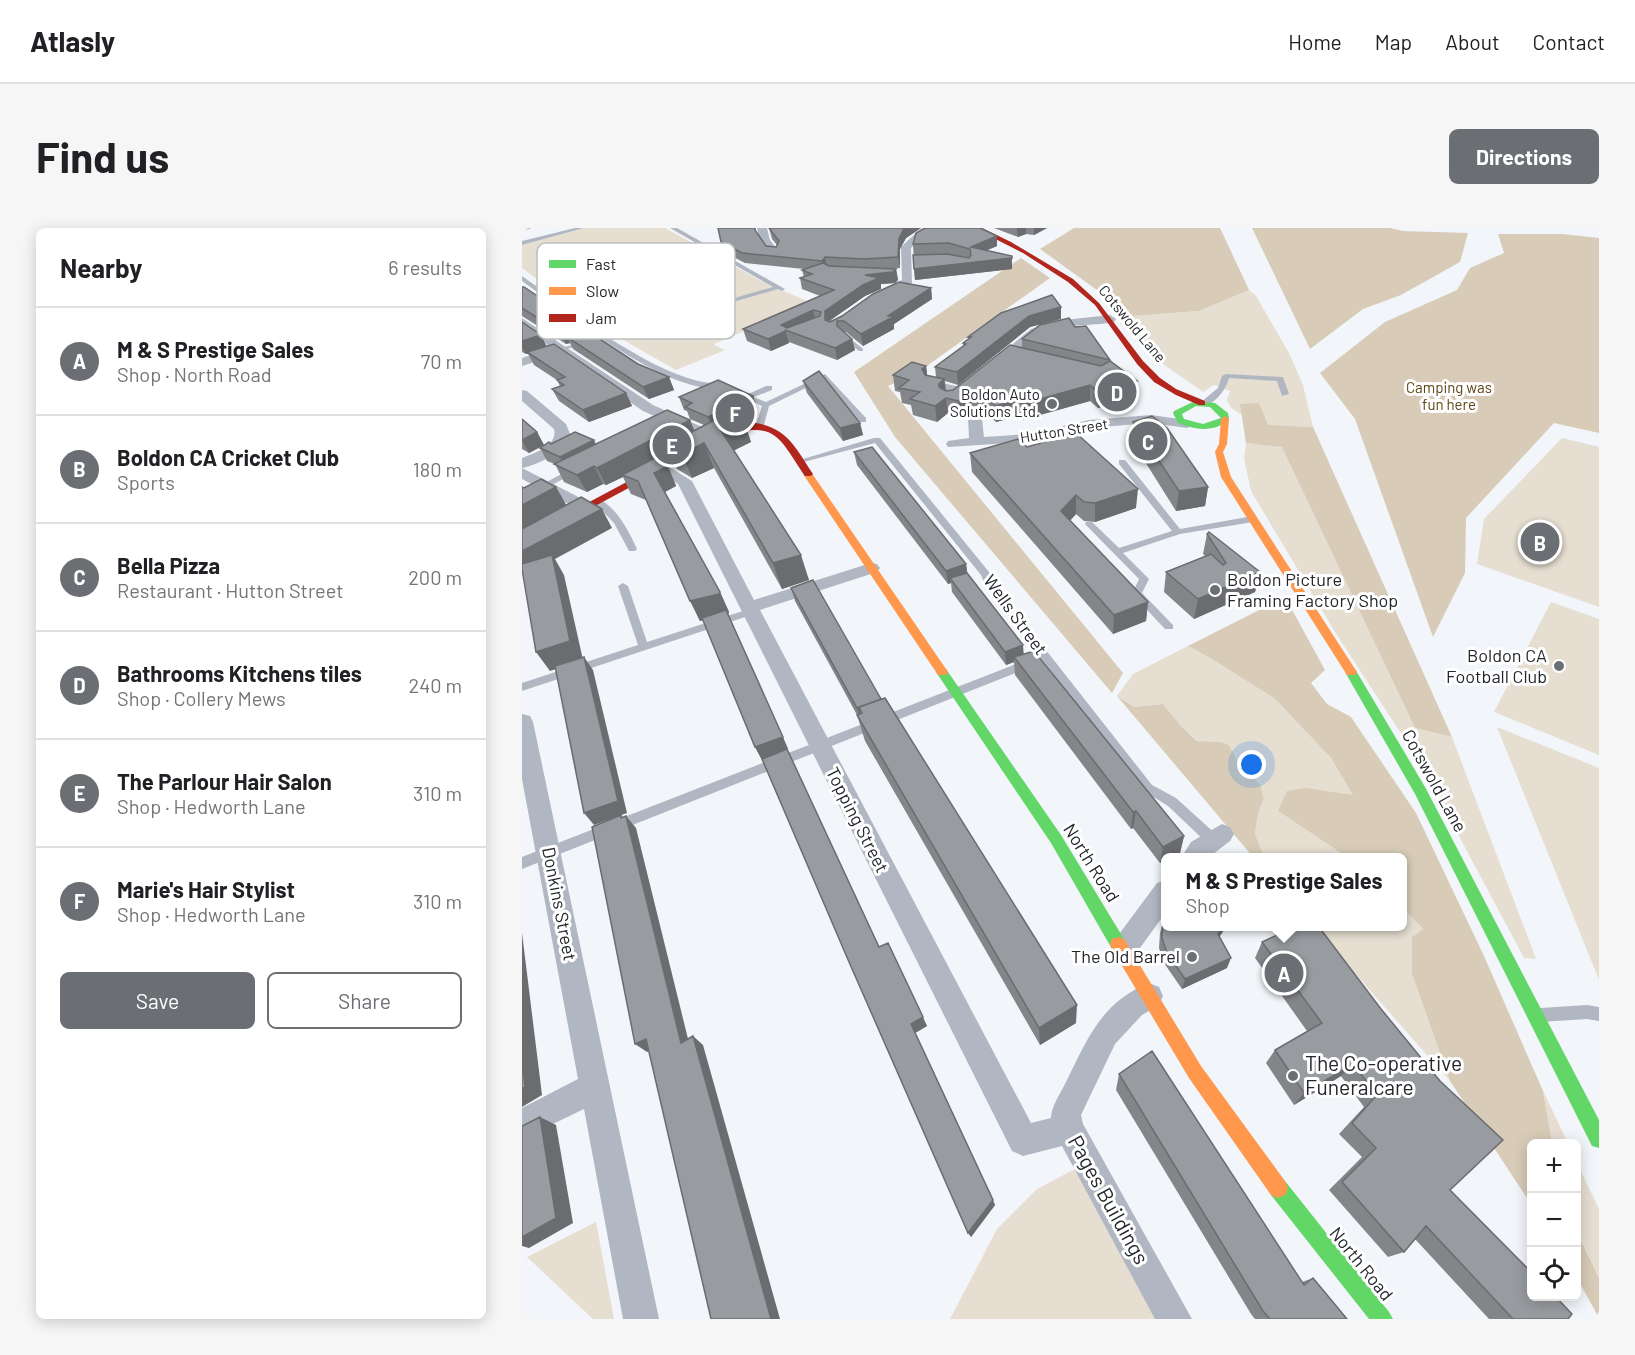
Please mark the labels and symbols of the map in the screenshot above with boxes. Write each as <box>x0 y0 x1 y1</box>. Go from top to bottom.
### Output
legend <box>537 243 735 339</box>
text: Fast <box>586 254 616 273</box>
text: Slow <box>586 281 619 300</box>
street label: Cotswold Lane <box>1095 281 1170 366</box>
text: Jam <box>586 308 617 327</box>
pin: D <box>1098 370 1136 414</box>
park label: Camping was fun here <box>1406 378 1492 413</box>
place label: Boldon Auto Solutions Ltd. <box>950 385 1040 420</box>
pin: F <box>716 390 754 435</box>
marker: Boldon Auto Solutions Ltd. <box>1045 397 1059 411</box>
street label: Hutton Street <box>1019 414 1109 446</box>
pin: C <box>1128 418 1168 464</box>
pin: E <box>652 422 692 468</box>
pin: B <box>1520 520 1560 564</box>
place label: Boldon Picture Framing Factory Shop <box>1227 568 1398 611</box>
street label: Wells Street <box>979 570 1052 659</box>
marker: Boldon Picture Framing Factory Shop <box>1208 583 1222 597</box>
place label: Boldon CA Football Club <box>1446 644 1547 687</box>
marker: Boldon CA Football Club <box>1552 659 1566 673</box>
street label: Cotswold Lane <box>1398 725 1472 836</box>
your location <box>1237 750 1266 779</box>
street label: Topping Street <box>822 763 894 876</box>
street label: North Road <box>1059 819 1125 906</box>
street label: Donkins Street <box>538 845 582 963</box>
place label: The Old Barrel <box>1071 945 1180 967</box>
marker: The Old Barrel <box>1185 950 1199 964</box>
pin: A <box>1264 950 1304 996</box>
place label: The Co-operative Funeralcare <box>1305 1050 1462 1099</box>
marker: The Co-operative Funeralcare <box>1286 1069 1300 1083</box>
street label: Pages Buildings <box>1064 1131 1155 1268</box>
street label: North Road <box>1325 1222 1398 1305</box>

